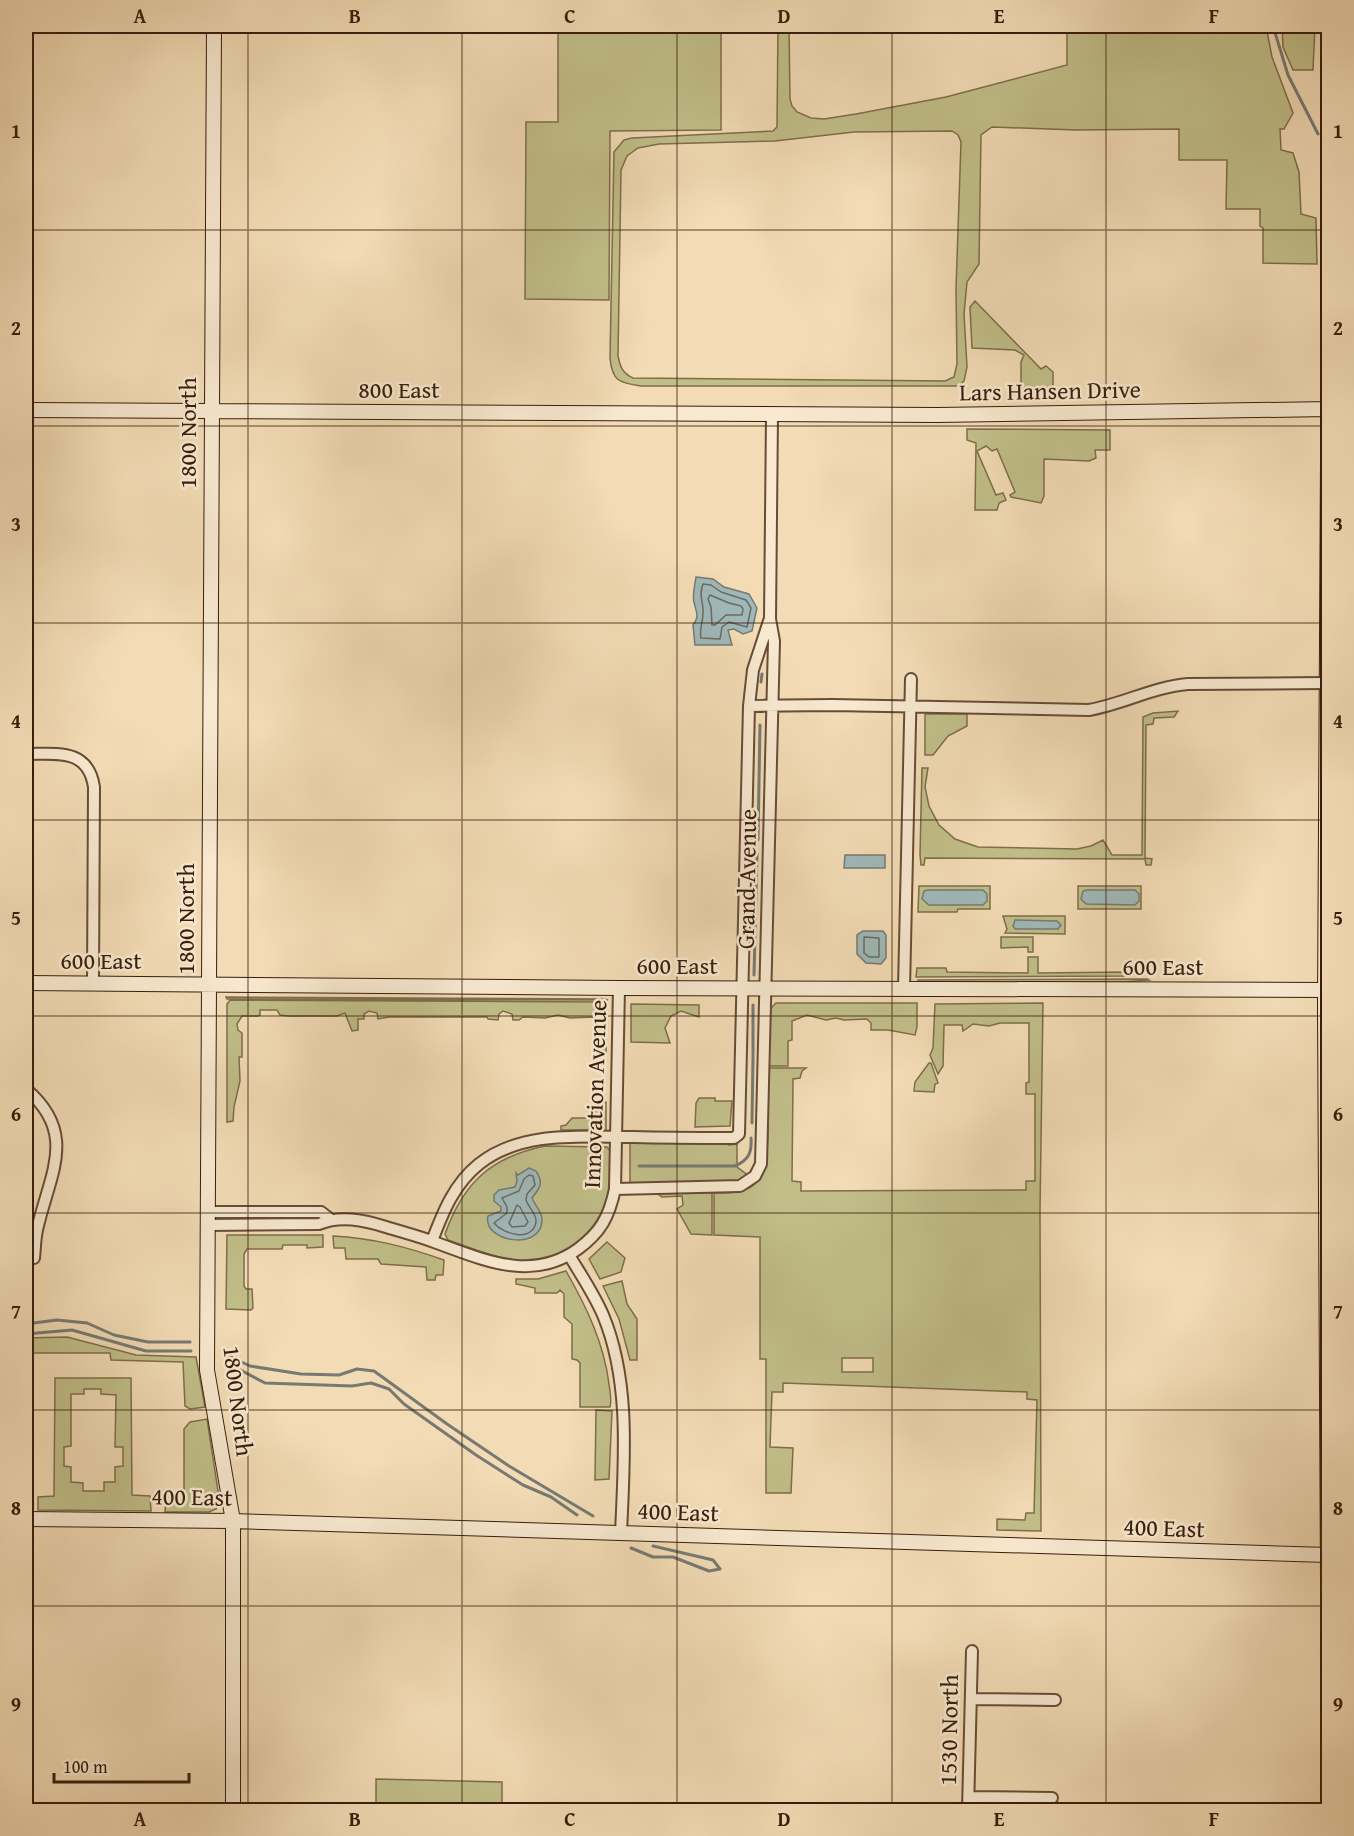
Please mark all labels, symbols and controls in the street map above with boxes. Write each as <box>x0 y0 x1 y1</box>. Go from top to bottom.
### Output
text: A <box>134 1 147 30</box>
text: B <box>349 1 361 30</box>
text: C <box>564 1 576 30</box>
text: D <box>777 1 791 30</box>
text: E <box>994 1 1005 30</box>
text: F <box>1209 1 1219 30</box>
text: 1 <box>11 116 21 145</box>
text: 1 <box>1333 116 1343 145</box>
text: 2 <box>11 313 21 342</box>
text: 2 <box>1333 313 1343 342</box>
street label: Lars Hansen Drive <box>959 371 1141 410</box>
street label: 800 East <box>358 372 440 407</box>
street label: 1800 North <box>170 377 205 489</box>
text: 3 <box>11 509 21 538</box>
text: 3 <box>1333 509 1343 538</box>
text: 4 <box>11 706 21 735</box>
text: 4 <box>1333 706 1343 735</box>
street label: Grand Avenue <box>728 808 765 950</box>
street label: 1800 North <box>168 863 203 975</box>
text: 5 <box>11 903 21 932</box>
text: 5 <box>1333 903 1343 932</box>
street label: 600 East <box>60 943 142 978</box>
street label: 600 East <box>636 948 718 983</box>
street label: 600 East <box>1122 949 1204 984</box>
street label: Innovation Avenue <box>574 999 615 1189</box>
text: 6 <box>11 1099 21 1128</box>
text: 6 <box>1333 1099 1343 1128</box>
text: 7 <box>11 1296 21 1325</box>
text: 7 <box>1333 1296 1343 1325</box>
street label: 1800 North <box>214 1344 263 1459</box>
street label: 400 East <box>151 1478 234 1515</box>
text: 8 <box>11 1493 21 1522</box>
street label: 400 East <box>637 1493 720 1530</box>
text: 8 <box>1333 1493 1343 1522</box>
street label: 400 East <box>1123 1509 1206 1546</box>
street label: 1530 North <box>930 1674 967 1786</box>
text: 9 <box>11 1689 21 1718</box>
text: 9 <box>1333 1689 1343 1718</box>
scale bar <box>54 1746 189 1784</box>
text: 100 m <box>63 1753 108 1780</box>
text: A <box>134 1804 147 1833</box>
text: B <box>349 1804 361 1833</box>
text: C <box>564 1804 576 1833</box>
text: D <box>777 1804 791 1833</box>
text: E <box>994 1804 1005 1833</box>
text: F <box>1209 1804 1219 1833</box>

